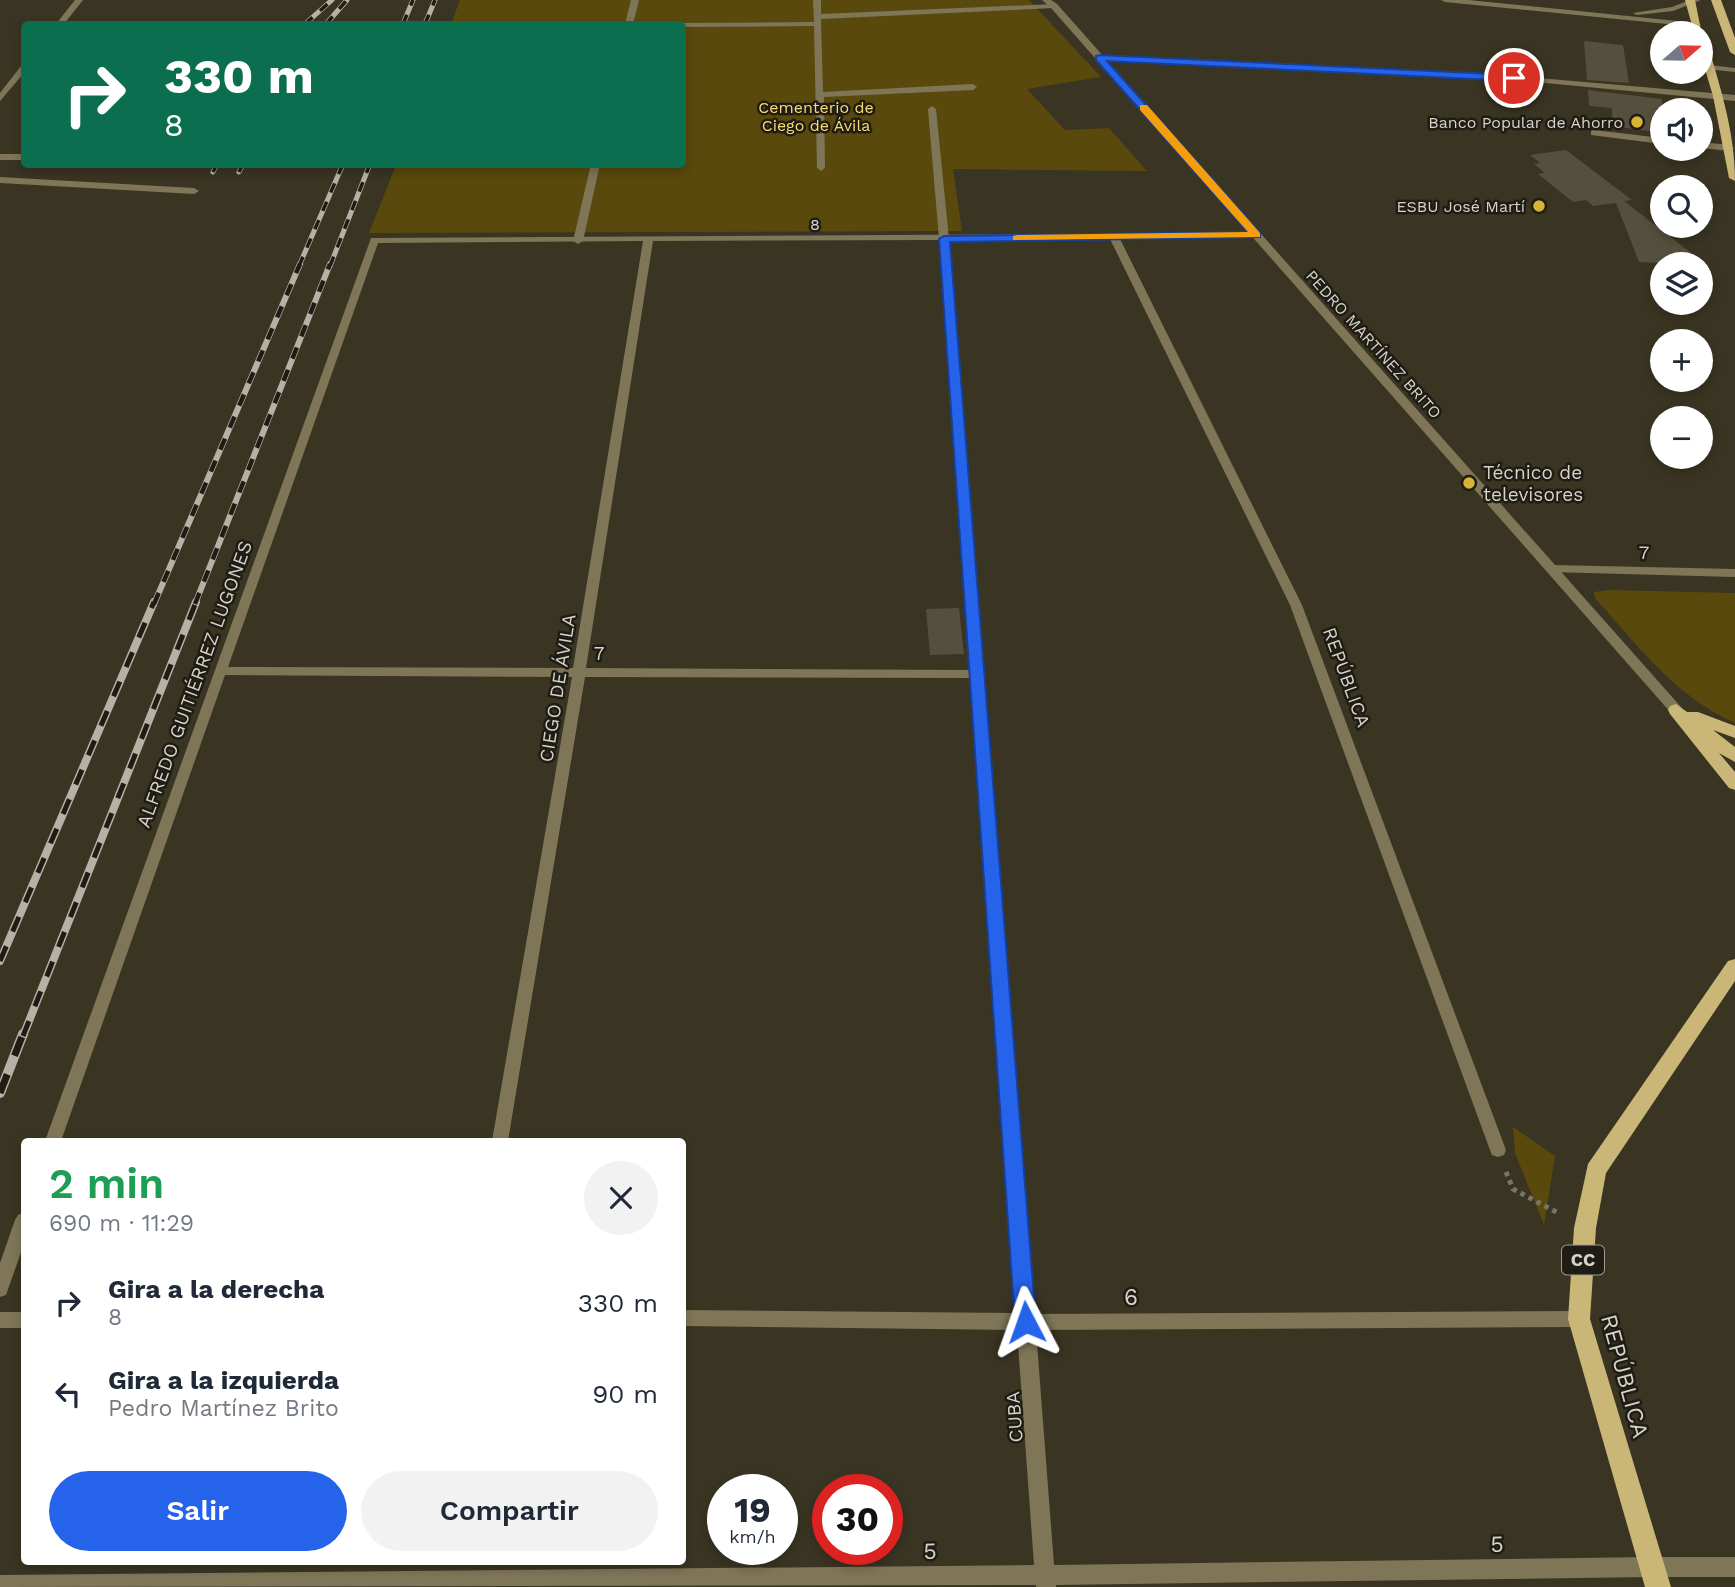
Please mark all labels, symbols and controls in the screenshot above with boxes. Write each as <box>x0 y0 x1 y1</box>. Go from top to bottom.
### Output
north arrow <box>1650 21 1713 84</box>
map controls <box>1650 21 1713 469</box>
text: 330 m <box>164 47 314 105</box>
pin <box>1484 48 1544 108</box>
icon: right <box>49 49 140 140</box>
icon: arrive <box>1495 59 1533 97</box>
park label: Cementerio de Ciego de Ávila <box>758 98 874 135</box>
button: sound <box>1650 98 1713 161</box>
text: 8 <box>164 106 184 144</box>
place label: Banco Popular de Ahorro <box>1428 113 1623 132</box>
marker: Banco Popular de Ahorro <box>1629 114 1645 130</box>
button: search <box>1650 175 1713 238</box>
place label: ESBU José Martí <box>1396 197 1525 216</box>
marker: ESBU José Martí <box>1531 198 1547 214</box>
street label: 8 <box>810 215 820 234</box>
button: layers <box>1650 252 1713 315</box>
street label: PEDRO MARTÍNEZ BRITO <box>1302 266 1445 422</box>
button: + <box>1650 329 1713 392</box>
button: − <box>1650 406 1713 469</box>
place label: Técnico de televisores <box>1483 461 1583 506</box>
marker: Técnico de televisores <box>1461 475 1477 491</box>
street label: ALFREDO GUITIÉRREZ LUGONES <box>132 538 257 831</box>
street label: 7 <box>1638 541 1650 564</box>
street label: CIEGO DE ÁVILA <box>534 612 581 764</box>
street label: REPÚBLICA <box>1318 624 1375 731</box>
street label: 7 <box>594 642 604 665</box>
text: 2 min <box>49 1159 164 1208</box>
button: close <box>584 1161 658 1235</box>
text: 690 m · 11:29 <box>49 1210 194 1237</box>
road number: CC <box>1562 1246 1604 1274</box>
text: Gira a la derecha <box>108 1274 324 1304</box>
icon: right <box>49 1284 87 1322</box>
street label: 6 <box>1124 1284 1138 1311</box>
position arrow <box>989 1285 1063 1359</box>
text: 330 m <box>578 1288 658 1318</box>
text: 8 <box>108 1304 122 1331</box>
street label: REPÚBLICA <box>1595 1311 1654 1441</box>
text: Gira a la izquierda <box>108 1365 339 1395</box>
icon: left <box>49 1375 87 1413</box>
text: 90 m <box>592 1379 658 1409</box>
street label: CUBA <box>1001 1390 1028 1443</box>
text: Pedro Martínez Brito <box>108 1395 339 1422</box>
button: Salir <box>49 1471 347 1551</box>
button: Compartir <box>361 1471 658 1551</box>
speed limit sign: 30 <box>812 1474 903 1565</box>
text: 19 <box>734 1489 771 1531</box>
text: km/h <box>729 1526 776 1547</box>
street label: 5 <box>1490 1531 1504 1558</box>
street label: 5 <box>923 1538 937 1565</box>

